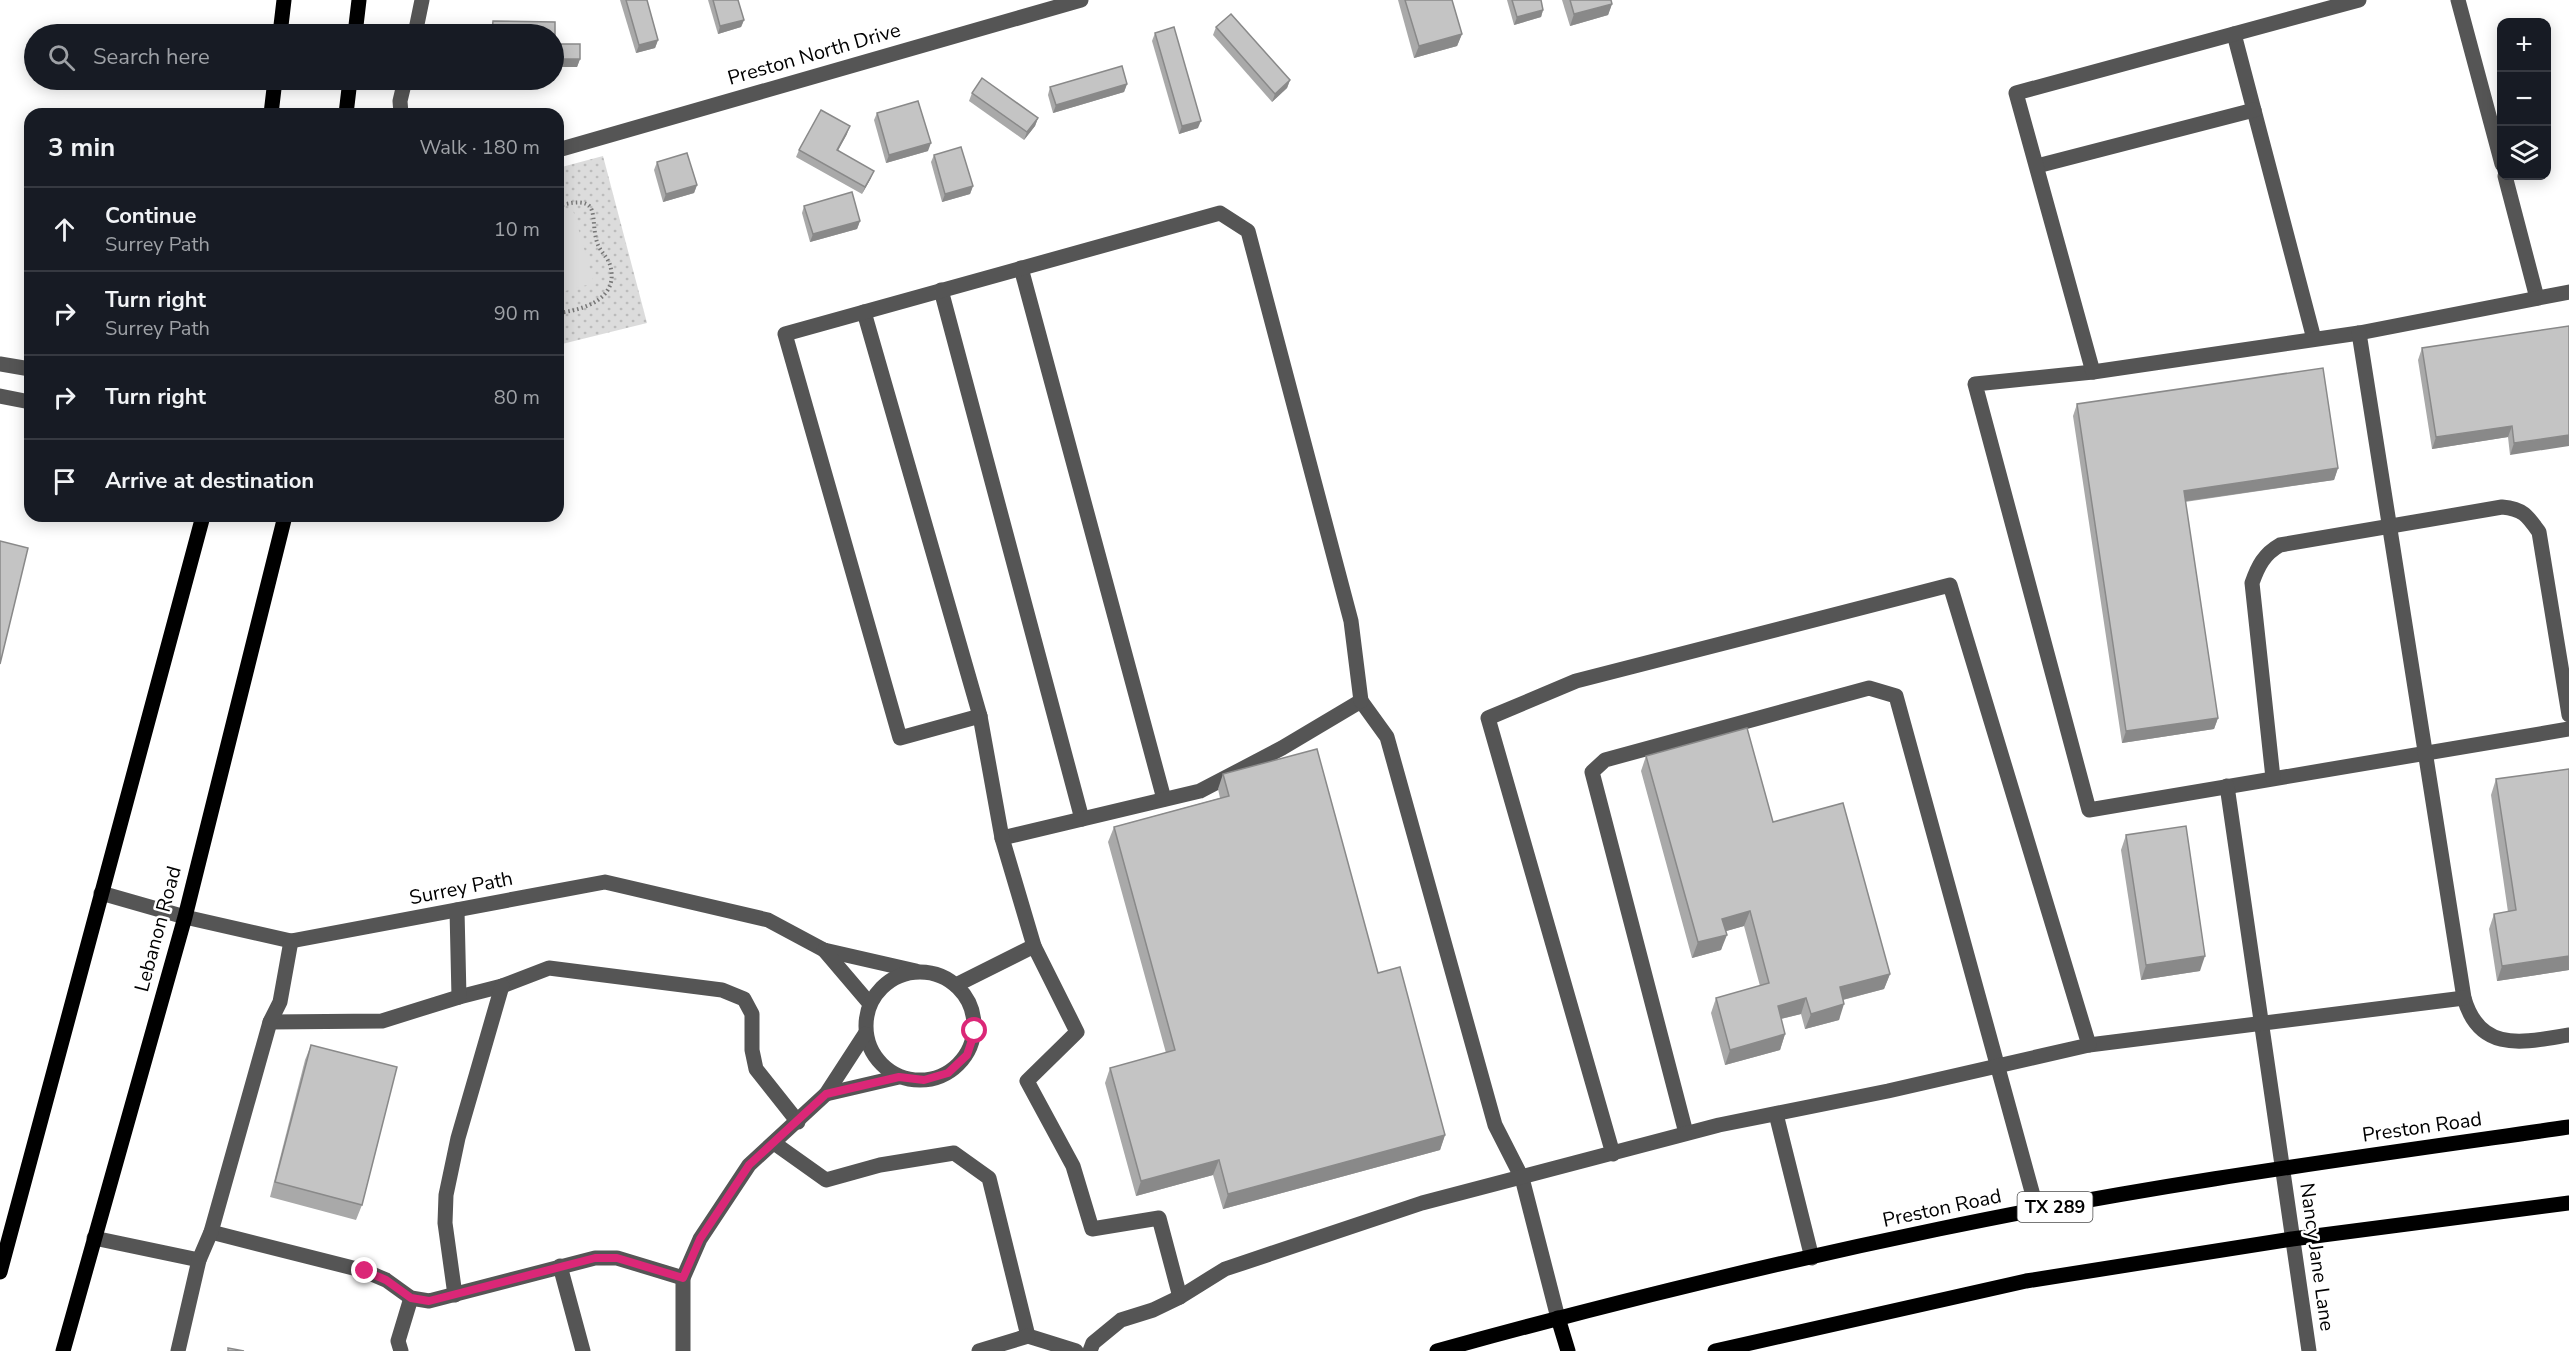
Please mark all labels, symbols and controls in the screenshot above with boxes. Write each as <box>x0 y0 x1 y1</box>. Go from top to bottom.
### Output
street label: Preston North Drive <box>724 16 904 92</box>
map controls <box>2497 18 2551 180</box>
button: + <box>2497 18 2551 72</box>
search box <box>24 24 564 90</box>
icon: search <box>45 41 78 74</box>
text: Search here <box>93 42 210 72</box>
button: − <box>2497 72 2551 126</box>
button: layers <box>2497 126 2551 180</box>
text: 3 min <box>48 130 115 165</box>
text: Walk · 180 m <box>420 134 540 161</box>
text: Continue <box>105 201 196 231</box>
icon: ahead <box>48 213 81 246</box>
text: 10 m <box>494 216 540 243</box>
text: Surrey Path <box>105 231 210 258</box>
text: Turn right <box>105 285 206 315</box>
icon: right <box>48 297 81 330</box>
text: 90 m <box>494 300 540 327</box>
text: Surrey Path <box>105 315 210 342</box>
icon: right <box>48 381 81 414</box>
text: Turn right <box>105 382 206 412</box>
text: 80 m <box>494 384 540 411</box>
icon: arrive <box>48 465 81 498</box>
text: Arrive at destination <box>105 466 314 496</box>
street label: Lebanon Road <box>128 863 188 995</box>
street label: Surrey Path <box>407 865 515 911</box>
route start <box>961 1017 987 1043</box>
street label: Preston Road <box>2360 1105 2484 1149</box>
street label: Nancy Jane Lane <box>2293 1181 2341 1333</box>
street label: Preston Road <box>1880 1182 2004 1234</box>
road number: TX 289 <box>2018 1192 2092 1222</box>
route end <box>351 1257 377 1283</box>

